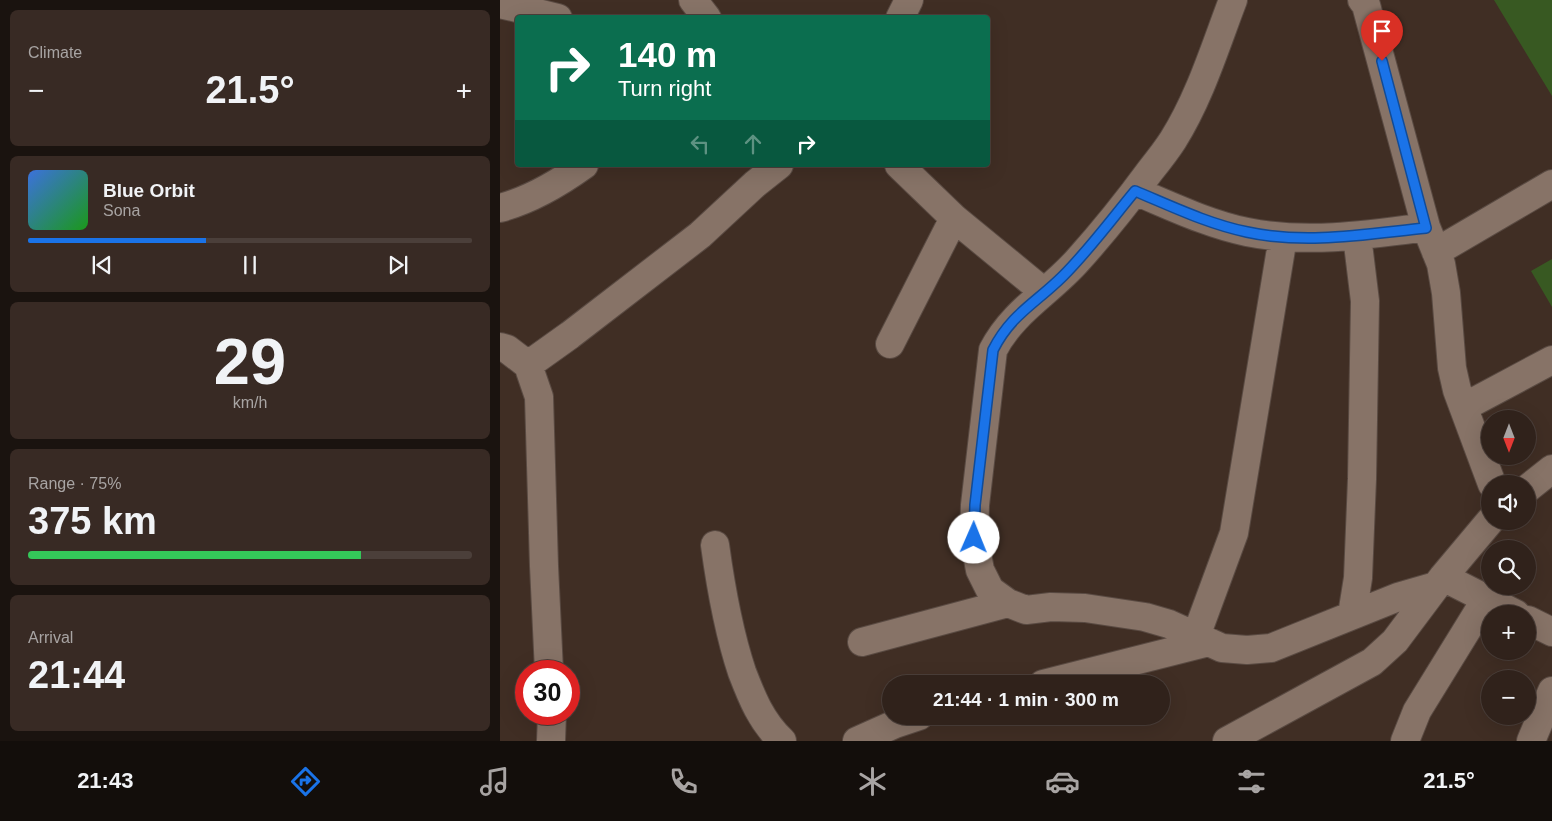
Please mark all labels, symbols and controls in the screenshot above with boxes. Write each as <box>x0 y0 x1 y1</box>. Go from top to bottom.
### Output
pin <box>1361 10 1403 61</box>
icon: arrive <box>1368 17 1396 45</box>
icon: right <box>535 35 600 100</box>
text: 140 m <box>618 35 717 74</box>
text: Climate <box>28 44 82 61</box>
text: 21.5° <box>205 69 295 111</box>
text: − <box>28 75 44 106</box>
text: + <box>456 75 472 106</box>
text: Turn right <box>618 76 711 101</box>
icon: left <box>686 130 714 158</box>
icon: ahead <box>739 130 767 158</box>
icon: right <box>792 130 820 158</box>
text: Blue Orbit <box>103 180 195 201</box>
text: Sona <box>103 202 140 219</box>
icon: previous <box>88 251 116 279</box>
icon: pause <box>236 251 264 279</box>
icon: next <box>384 251 412 279</box>
text: 29 <box>214 325 286 398</box>
text: km/h <box>233 394 267 411</box>
north arrow <box>1481 410 1536 465</box>
map controls <box>1481 410 1536 725</box>
text: Range · 75% <box>28 475 121 492</box>
button: sound <box>1481 475 1536 530</box>
text: 375 km <box>28 500 157 542</box>
position arrow <box>947 511 999 563</box>
button: search <box>1481 540 1536 595</box>
button: + <box>1481 605 1536 660</box>
text: Arrival <box>28 629 73 646</box>
text: 21:44 <box>28 654 125 696</box>
speed limit sign: 30 <box>515 660 580 725</box>
button: − <box>1481 670 1536 725</box>
text: 21:44 · 1 min · 300 m <box>933 689 1119 710</box>
icon: directions <box>288 764 323 799</box>
icon: music <box>477 764 512 799</box>
icon: phone <box>666 764 701 799</box>
icon: climate <box>855 764 890 799</box>
icon: car <box>1045 764 1080 799</box>
icon: filters <box>1234 764 1269 799</box>
text: 21:43 <box>77 768 133 793</box>
text: 21.5° <box>1423 768 1475 793</box>

